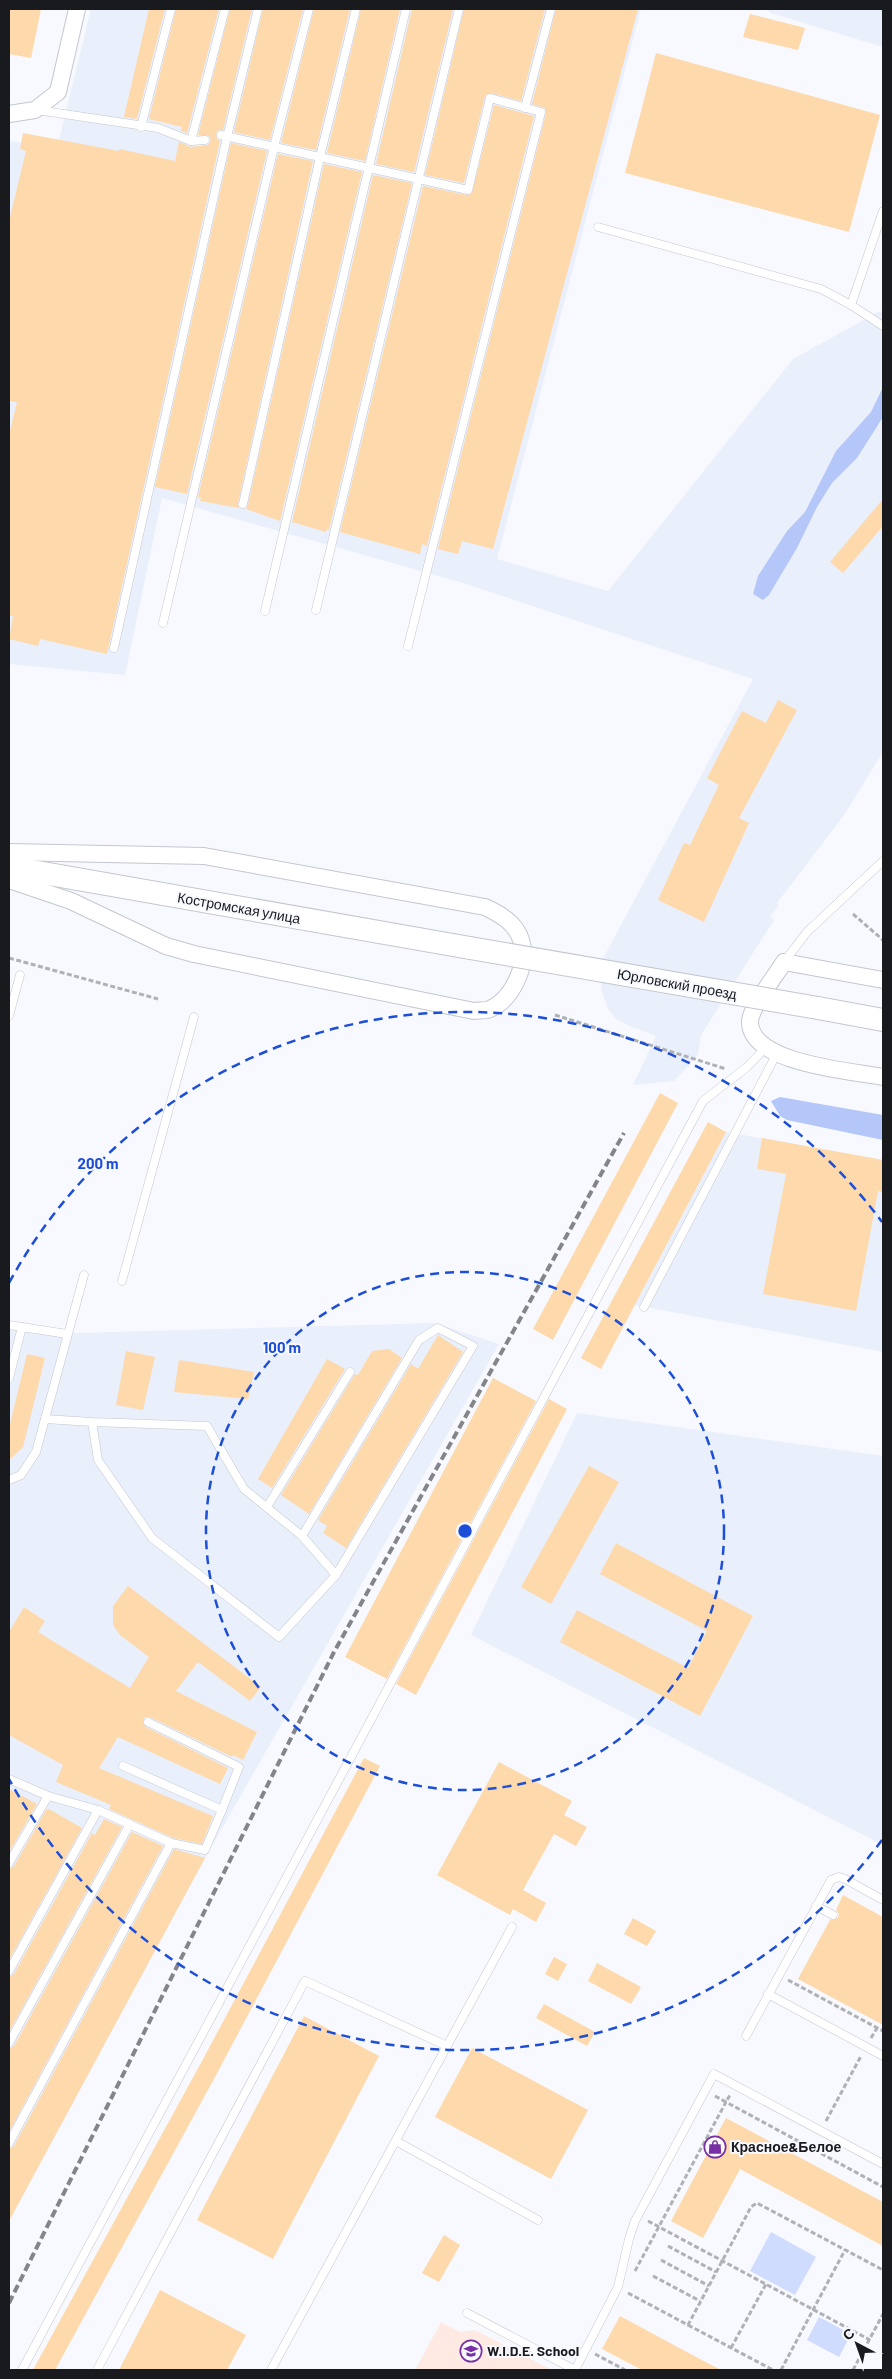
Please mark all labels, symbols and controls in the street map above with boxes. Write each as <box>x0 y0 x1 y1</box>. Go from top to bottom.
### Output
street label: Костромская улица <box>176 888 302 927</box>
street label: Юрловский проезд <box>616 965 738 1002</box>
text: 200 m <box>77 1154 119 1172</box>
text: 100 m <box>263 1338 301 1356</box>
centre of rings <box>456 1522 474 1540</box>
shop icon: Красное&Белое <box>703 2135 727 2159</box>
place label: Красное&Белое <box>731 2138 841 2155</box>
north arrow <box>832 2319 882 2369</box>
text: С <box>839 2324 858 2344</box>
school or university icon: W.I.D.E. School <box>459 2339 483 2363</box>
place label: W.I.D.E. School <box>487 2342 579 2359</box>

